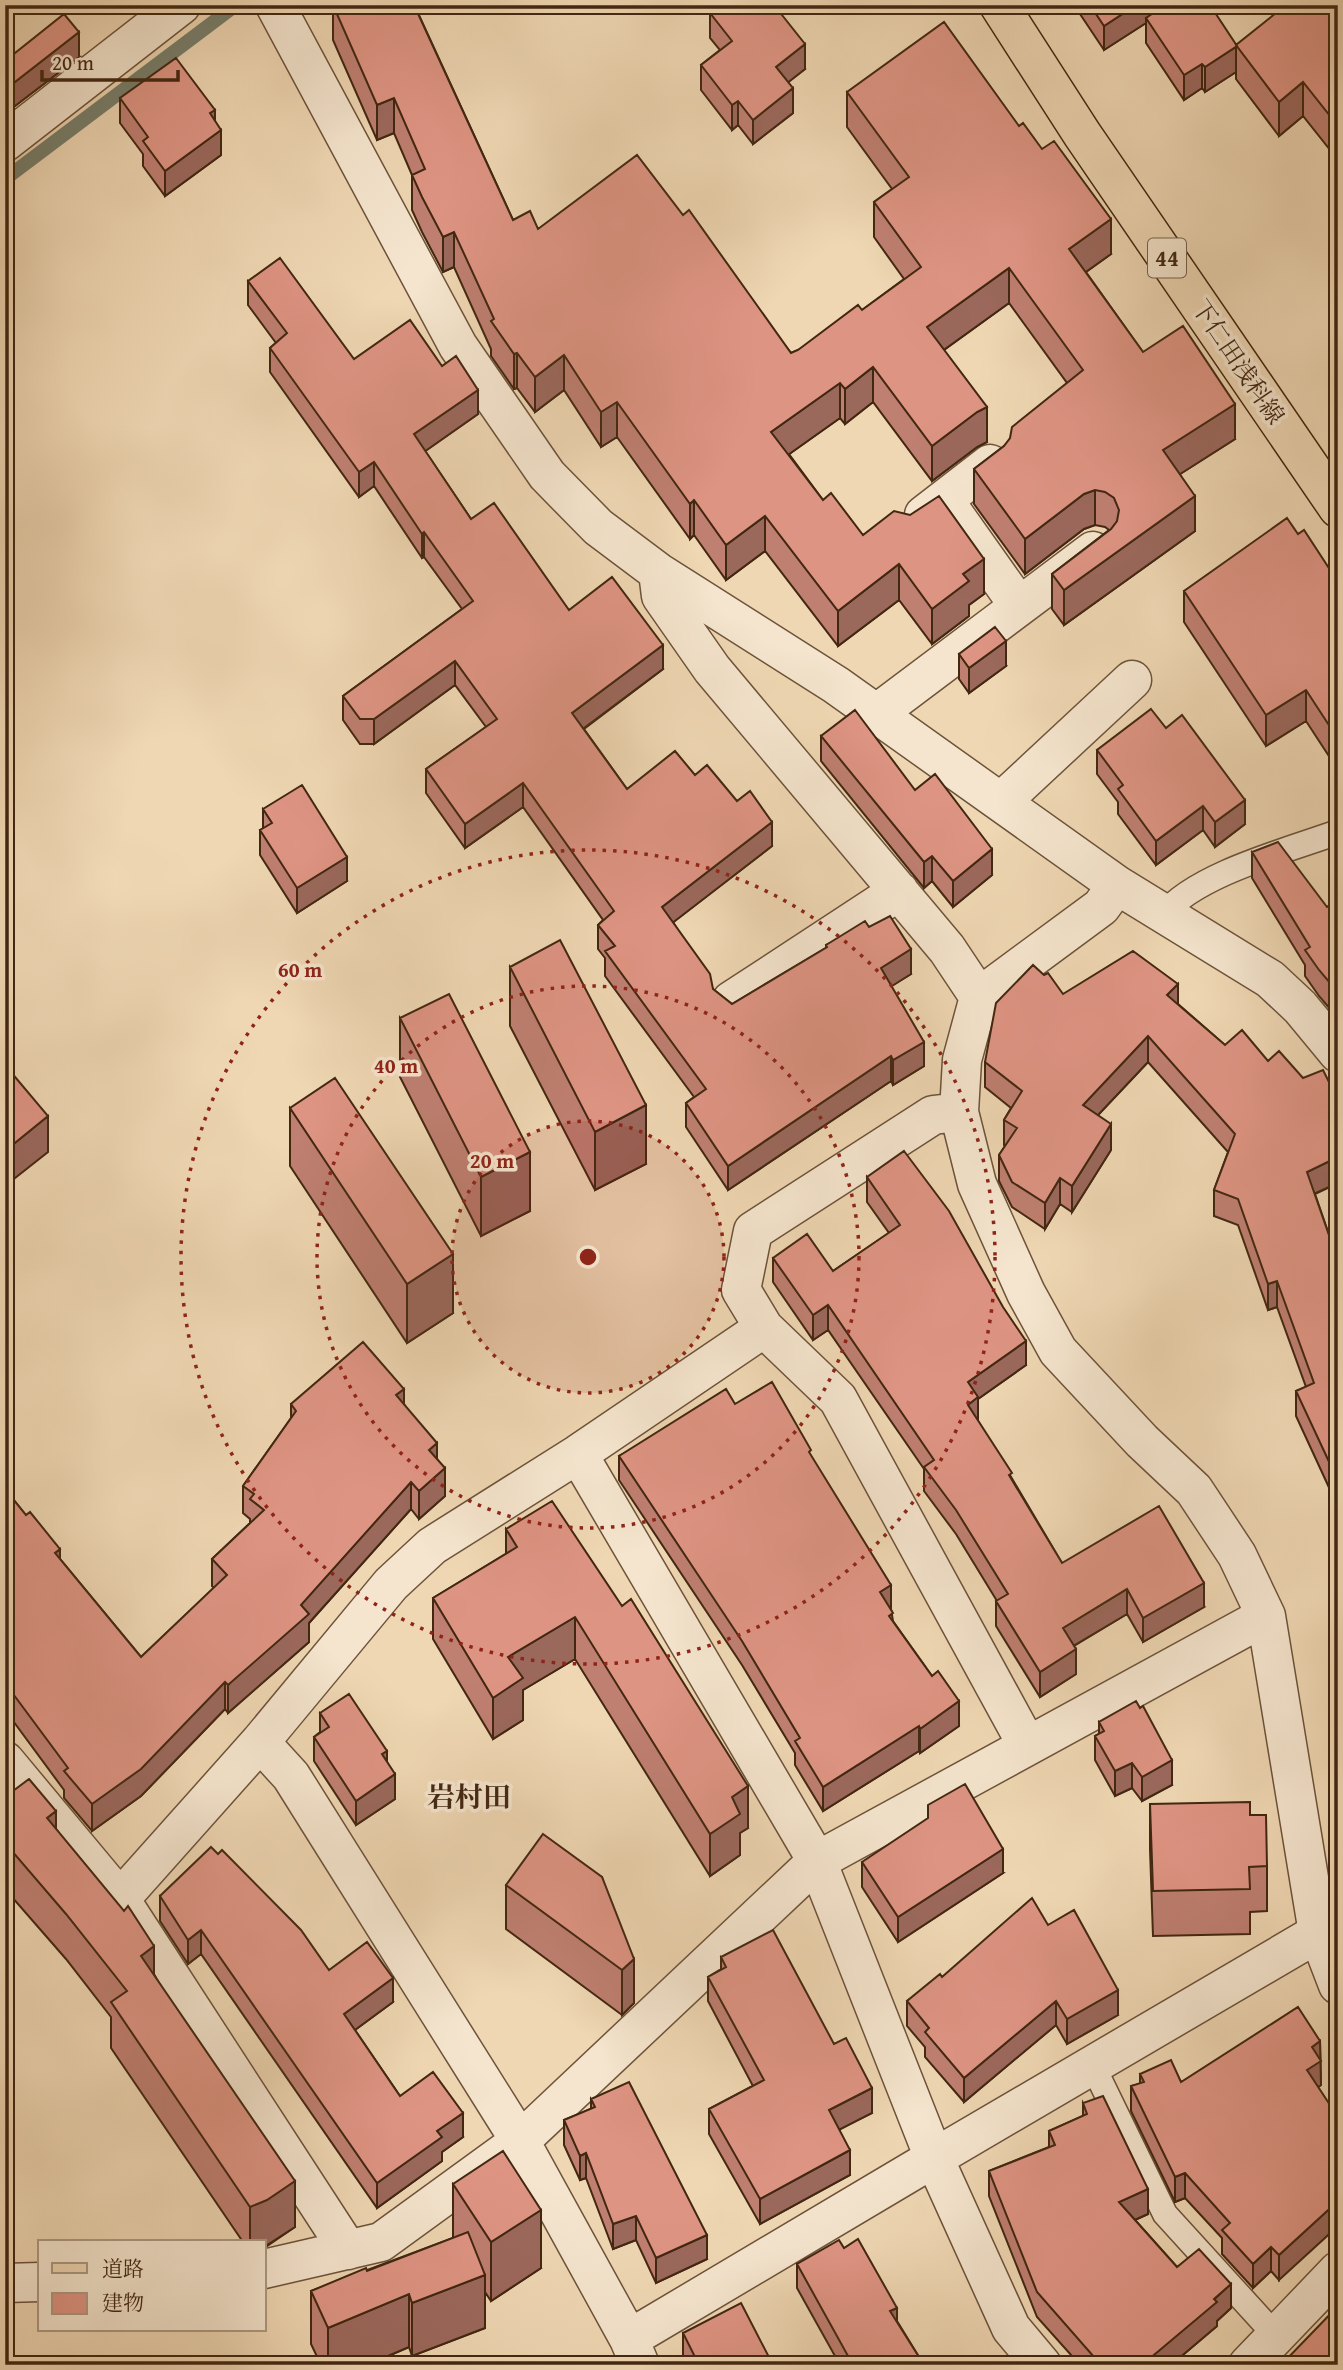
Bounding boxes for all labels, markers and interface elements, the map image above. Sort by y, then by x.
scale bar [42,38,178,82]
text: 20 m [52,47,94,78]
road number: 44 [1148,238,1186,278]
street label: 下仁田浅科線 [1184,292,1293,431]
text: 60 m [278,954,322,985]
text: 40 m [374,1050,418,1081]
text: 20 m [470,1145,514,1176]
centre of rings [576,1245,600,1269]
district label: 岩村田 [427,1776,511,1817]
legend [38,2240,266,2332]
text: 道路 [102,2253,144,2284]
text: 建物 [102,2287,144,2318]

